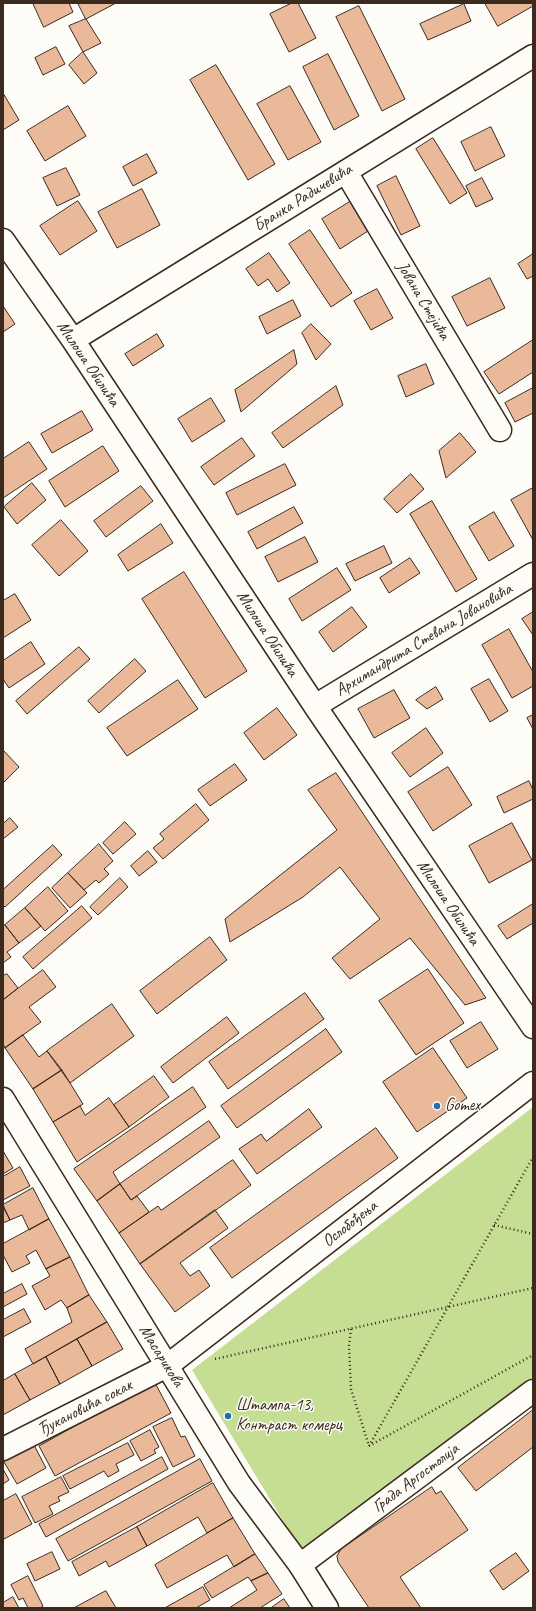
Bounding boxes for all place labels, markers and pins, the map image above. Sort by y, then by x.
place label: Gomex [445,1096,480,1116]
marker: Gomex [432,1101,442,1111]
place label: Штампа-13, Контраст комерц [236,1396,342,1436]
marker: Штампа-13, Контраст комерц [223,1411,233,1421]

